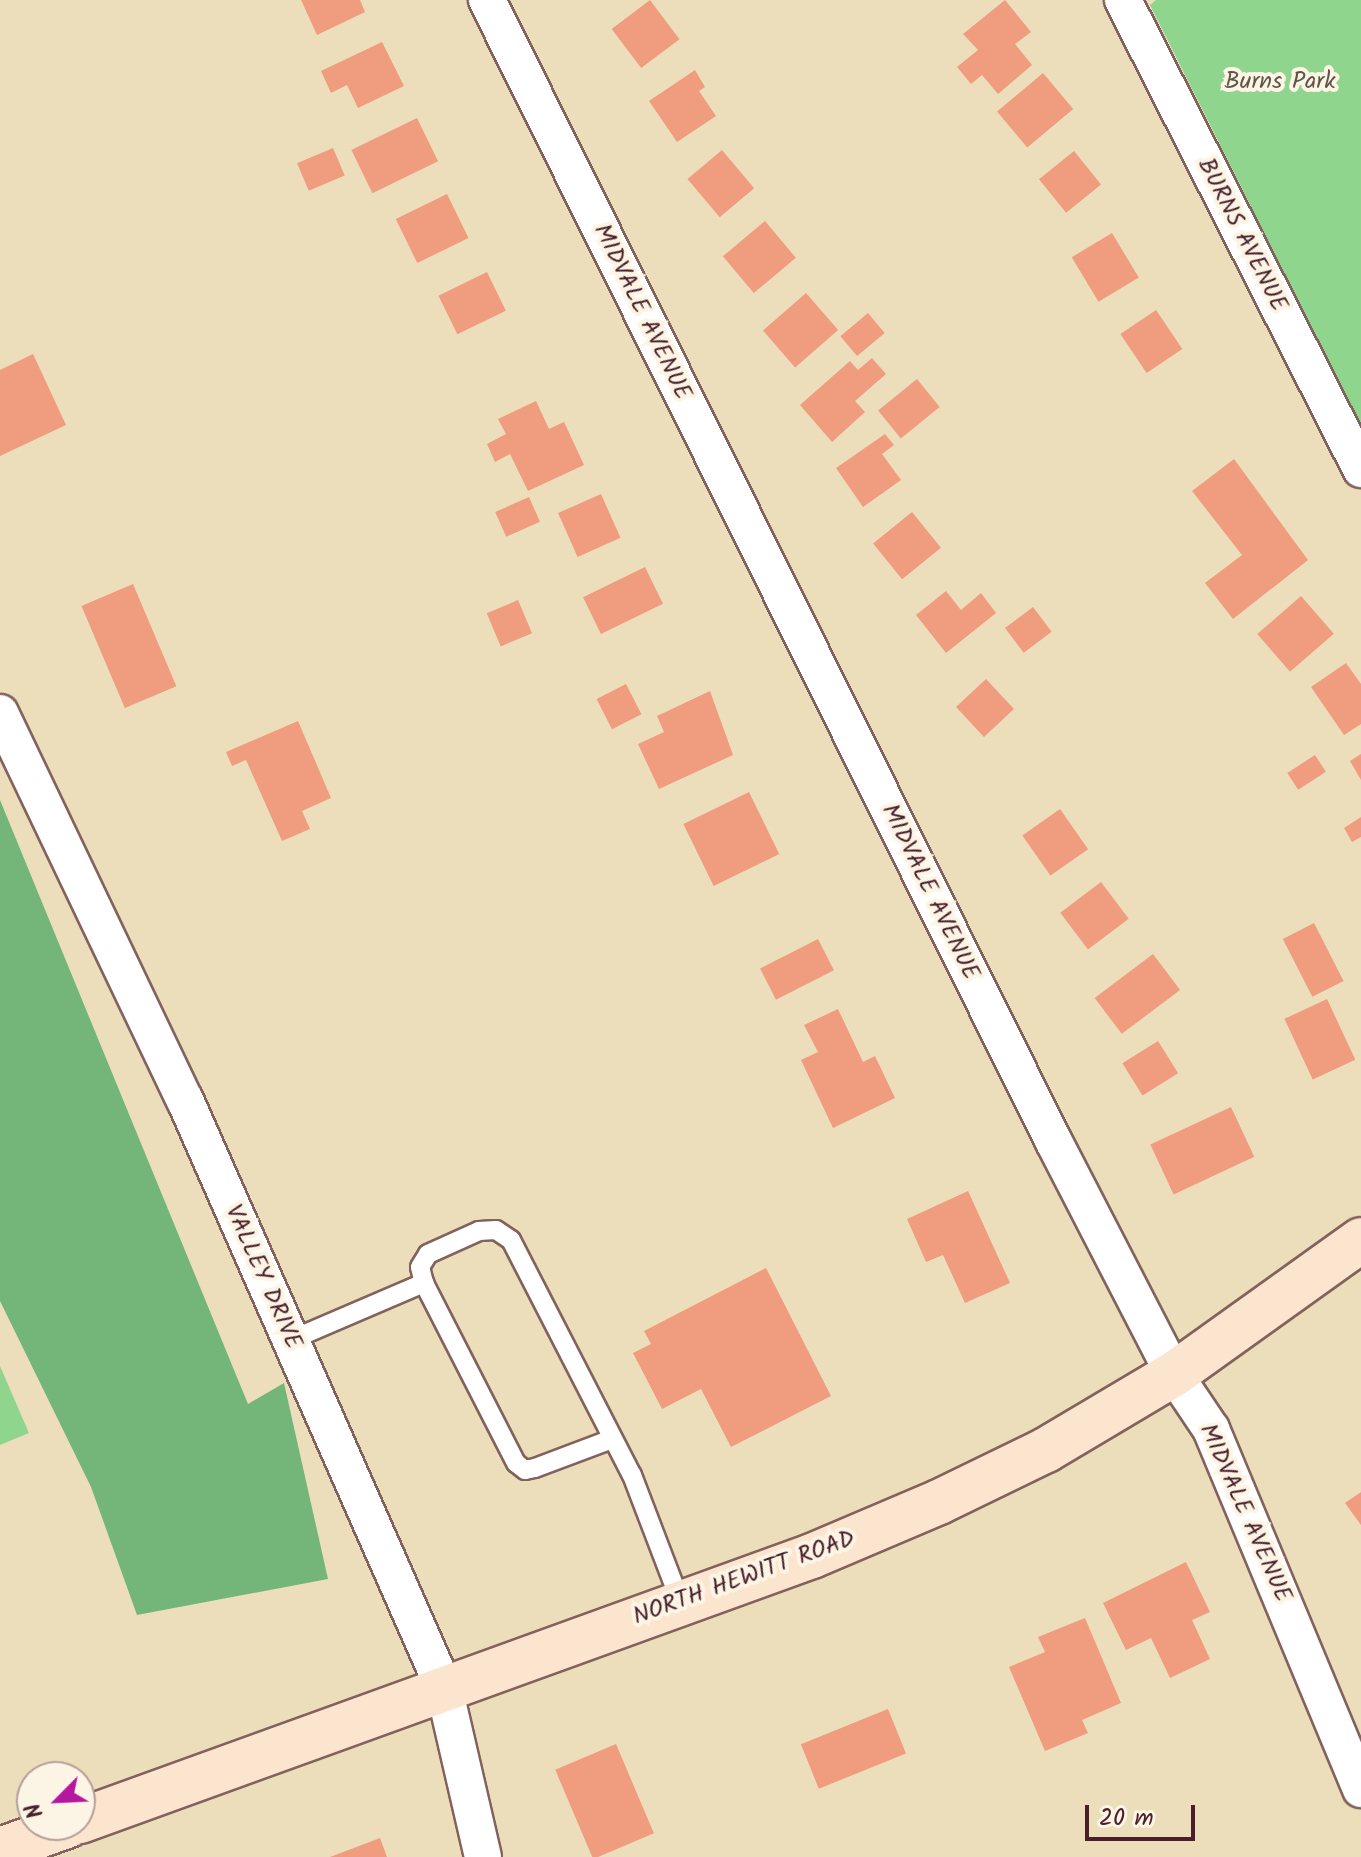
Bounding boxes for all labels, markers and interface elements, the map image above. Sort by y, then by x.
park label: Burns Park [1225,68,1335,96]
street label: BURNS AVENUE [1191,153,1293,317]
street label: MIDVALE AVENUE [587,219,697,405]
street label: MIDVALE AVENUE [875,799,985,985]
street label: VALLEY DRIVE [218,1200,308,1354]
street label: MIDVALE AVENUE [1193,1419,1297,1607]
street label: NORTH HEWITT ROAD [629,1524,859,1632]
north arrow [16,1761,96,1841]
scale bar [1089,1789,1199,1839]
text: N [17,1797,54,1824]
text: 20 m [1099,1799,1154,1838]

